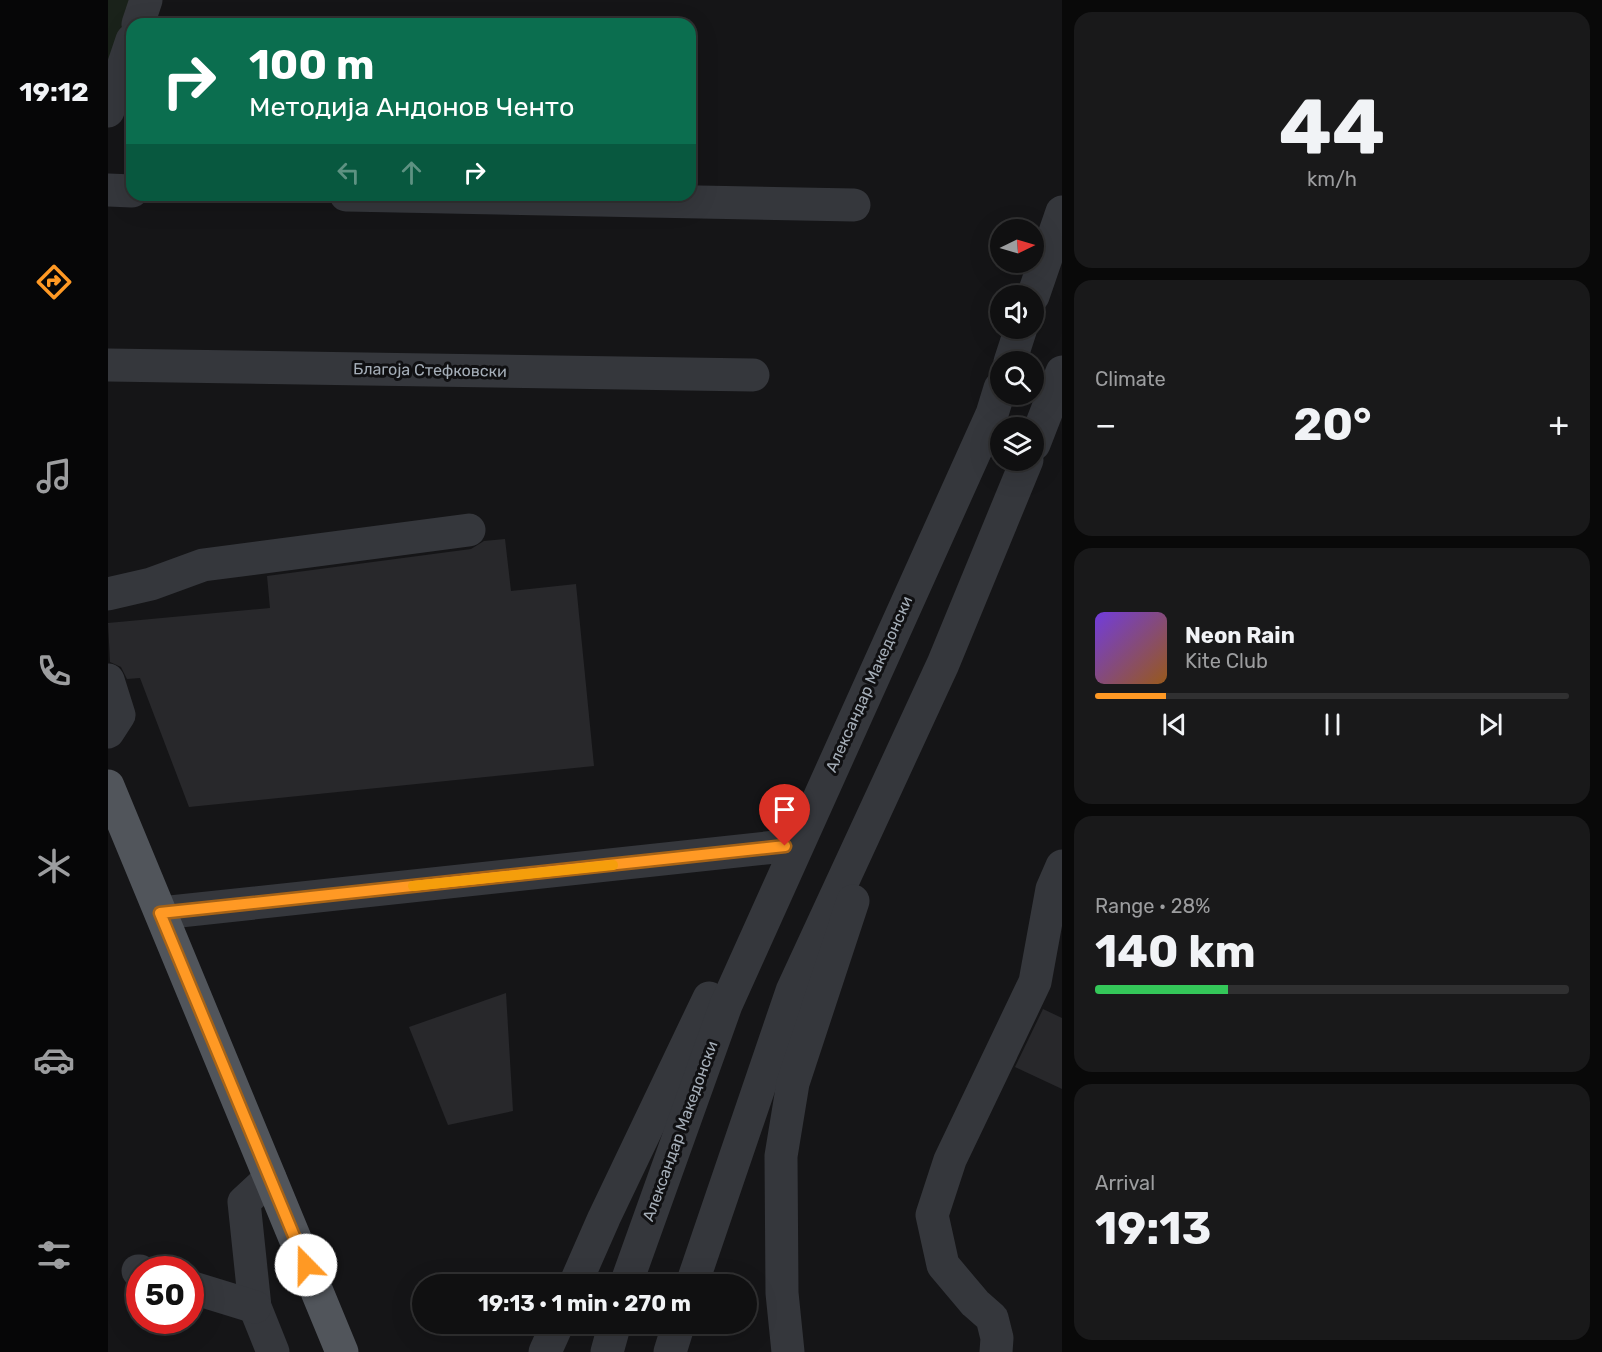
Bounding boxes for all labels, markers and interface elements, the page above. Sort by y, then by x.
text: 100 m [249,40,374,90]
icon: right [150,42,228,120]
text: 19:12 [19,76,89,108]
text: 44 [1279,81,1385,174]
text: Методија Андонов Ченто [249,91,574,123]
icon: left [332,156,365,189]
icon: ahead [395,156,428,189]
icon: right [458,156,491,189]
text: km/h [1307,167,1357,191]
north arrow [990,219,1044,273]
map controls [990,219,1044,471]
icon: directions [33,261,75,303]
button: sound [990,285,1044,339]
button: search [990,351,1044,405]
street label: Благоја Стефковски [353,359,507,381]
text: Climate [1095,367,1166,391]
text: 20° [1293,398,1372,451]
text: − [1095,405,1116,444]
text: + [1548,405,1569,444]
button: layers [990,417,1044,471]
icon: music [33,455,75,497]
street label: Александар Македонски [822,593,916,775]
text: Neon Rain [1185,622,1295,649]
text: Kite Club [1185,649,1268,673]
icon: phone [33,650,75,692]
icon: previous [1158,708,1191,741]
icon: pause [1316,708,1349,741]
icon: next [1474,708,1507,741]
pin [759,784,810,846]
icon: arrive [768,793,801,826]
icon: climate [33,845,75,887]
text: Range · 28% [1095,894,1210,918]
text: 140 km [1095,925,1256,978]
street label: Александар Македонски [638,1038,722,1224]
icon: car [33,1039,75,1081]
text: Arrival [1095,1171,1155,1195]
text: 19:13 [1095,1202,1211,1255]
position arrow [274,1233,338,1297]
icon: filters [33,1234,75,1276]
speed limit sign: 50 [126,1256,204,1334]
text: 19:13 · 1 min · 270 m [478,1290,691,1317]

